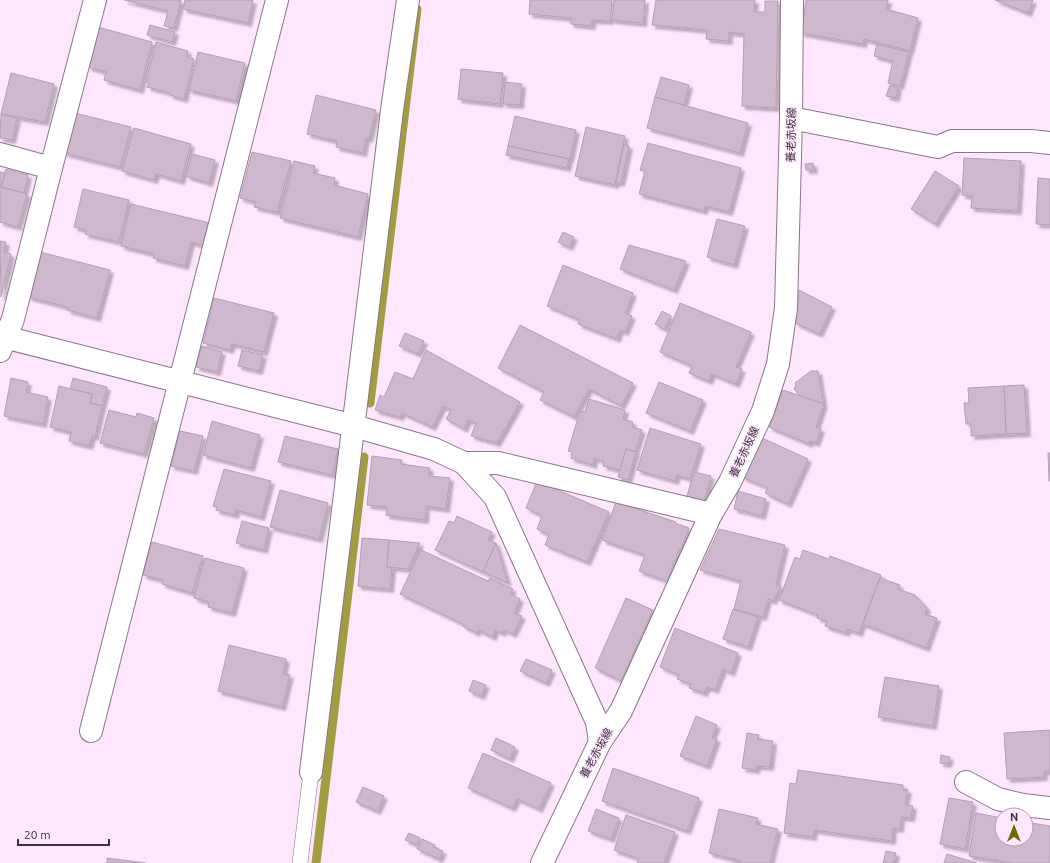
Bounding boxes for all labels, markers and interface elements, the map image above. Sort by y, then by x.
street label: 養老赤坂線 [785,107,797,163]
street label: 養老赤坂線 [727,425,761,479]
street label: 養老赤坂線 [577,726,615,780]
north arrow [994,807,1034,847]
text: N [1010,811,1018,823]
scale bar [18,821,109,847]
text: 20 m [24,828,51,841]

